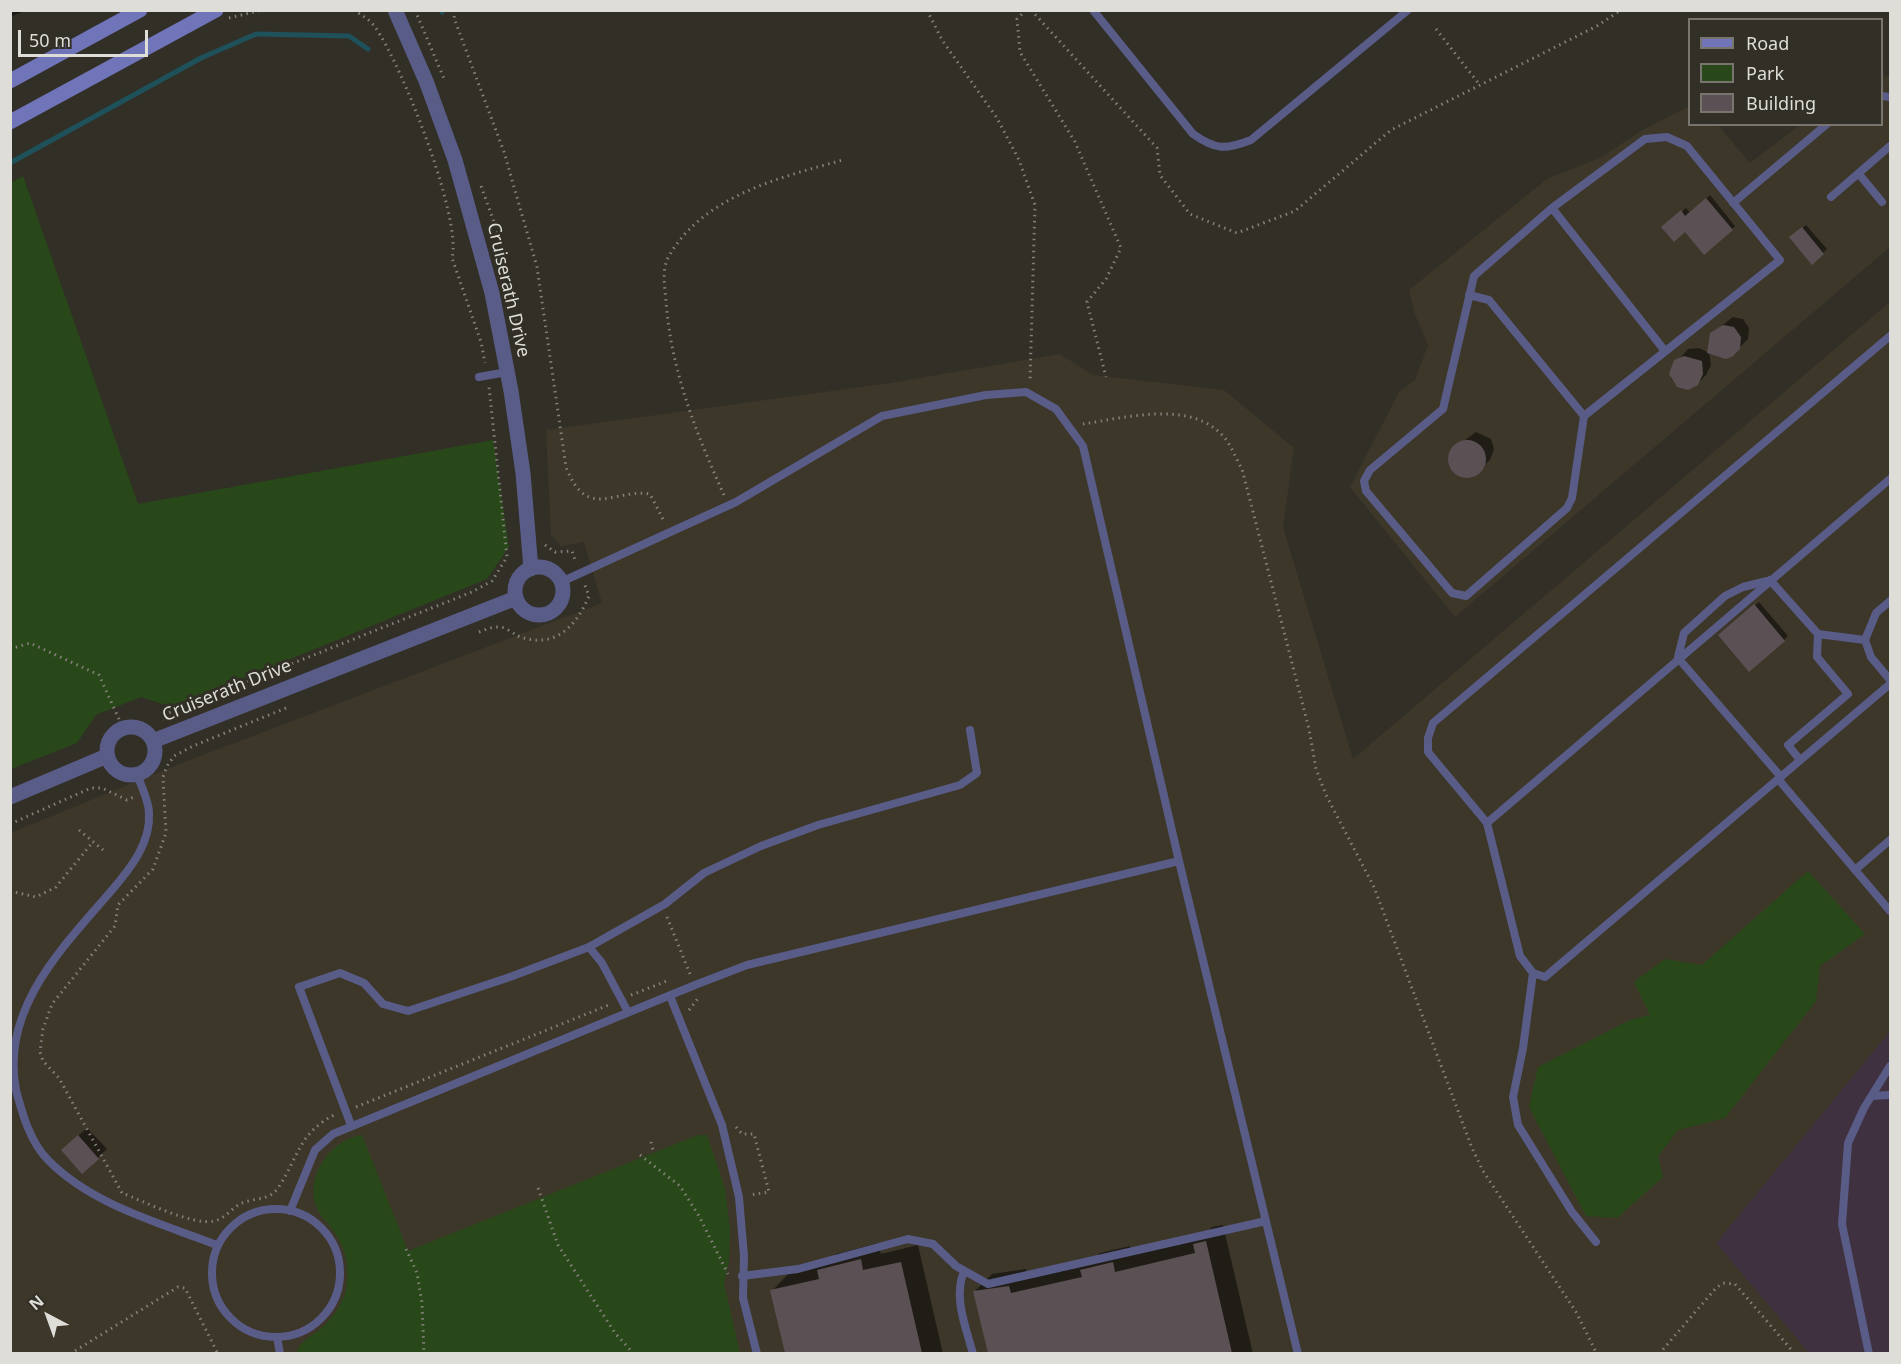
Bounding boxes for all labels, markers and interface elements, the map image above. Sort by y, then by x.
scale bar [21,18,152,56]
legend [1688,18,1883,126]
text: 50 m [29,28,71,52]
text: Road [1746,31,1789,55]
text: Park [1746,61,1784,85]
text: Building [1746,91,1816,115]
street label: Cruiserath Drive [482,221,534,359]
street label: Cruiserath Drive [159,655,295,727]
north arrow [18,1286,78,1346]
text: N [24,1290,48,1315]

